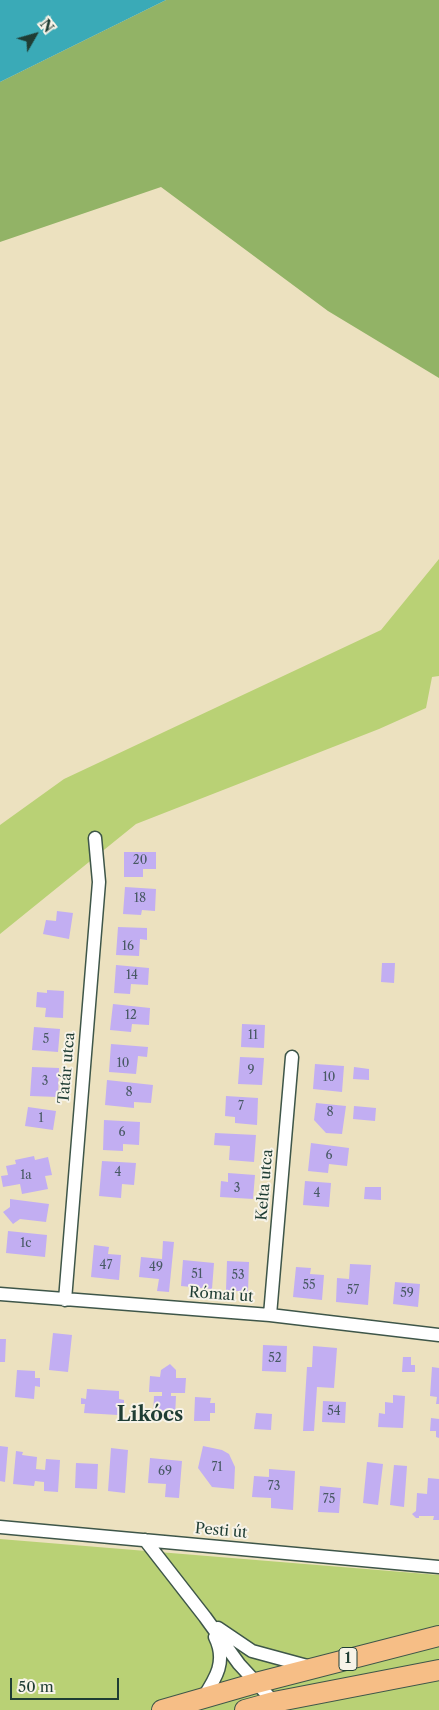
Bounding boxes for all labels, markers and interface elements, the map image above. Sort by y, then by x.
north arrow [10,10,60,60]
text: N [36,15,58,36]
house number: 20 [133,854,147,868]
house number: 18 [134,892,146,906]
house number: 16 [122,940,134,954]
house number: 14 [126,969,138,983]
house number: 12 [125,1009,137,1023]
house number: 11 [248,1029,258,1043]
street label: Tatár utca [55,1032,79,1104]
house number: 5 [43,1033,49,1047]
house number: 10 [117,1057,129,1071]
house number: 9 [247,1064,255,1078]
house number: 10 [323,1071,335,1085]
house number: 3 [42,1075,48,1089]
house number: 8 [125,1086,133,1100]
house number: 7 [238,1100,244,1114]
house number: 8 [326,1106,334,1120]
house number: 1 [38,1112,44,1126]
house number: 6 [118,1126,126,1140]
street label: Kelta utca [253,1149,277,1221]
house number: 6 [325,1149,333,1163]
house number: 4 [115,1166,121,1180]
house number: 1a [20,1169,32,1183]
house number: 3 [234,1182,240,1196]
house number: 4 [314,1187,320,1201]
house number: 1c [20,1237,32,1251]
house number: 47 [100,1259,112,1273]
house number: 49 [149,1261,163,1275]
house number: 51 [191,1268,203,1282]
house number: 53 [231,1269,245,1283]
house number: 55 [302,1279,316,1293]
street label: Római út [188,1284,254,1306]
house number: 57 [347,1284,359,1298]
house number: 59 [400,1287,414,1301]
house number: 52 [268,1352,282,1366]
district label: Likócs [117,1403,183,1427]
house number: 54 [327,1405,341,1419]
house number: 71 [212,1461,222,1475]
house number: 69 [158,1465,172,1479]
house number: 73 [268,1480,280,1494]
house number: 75 [323,1493,335,1507]
street label: Pesti út [194,1520,248,1542]
road number: 1 [339,1648,357,1670]
scale bar [12,1668,121,1700]
text: 50 m [18,1677,54,1696]

